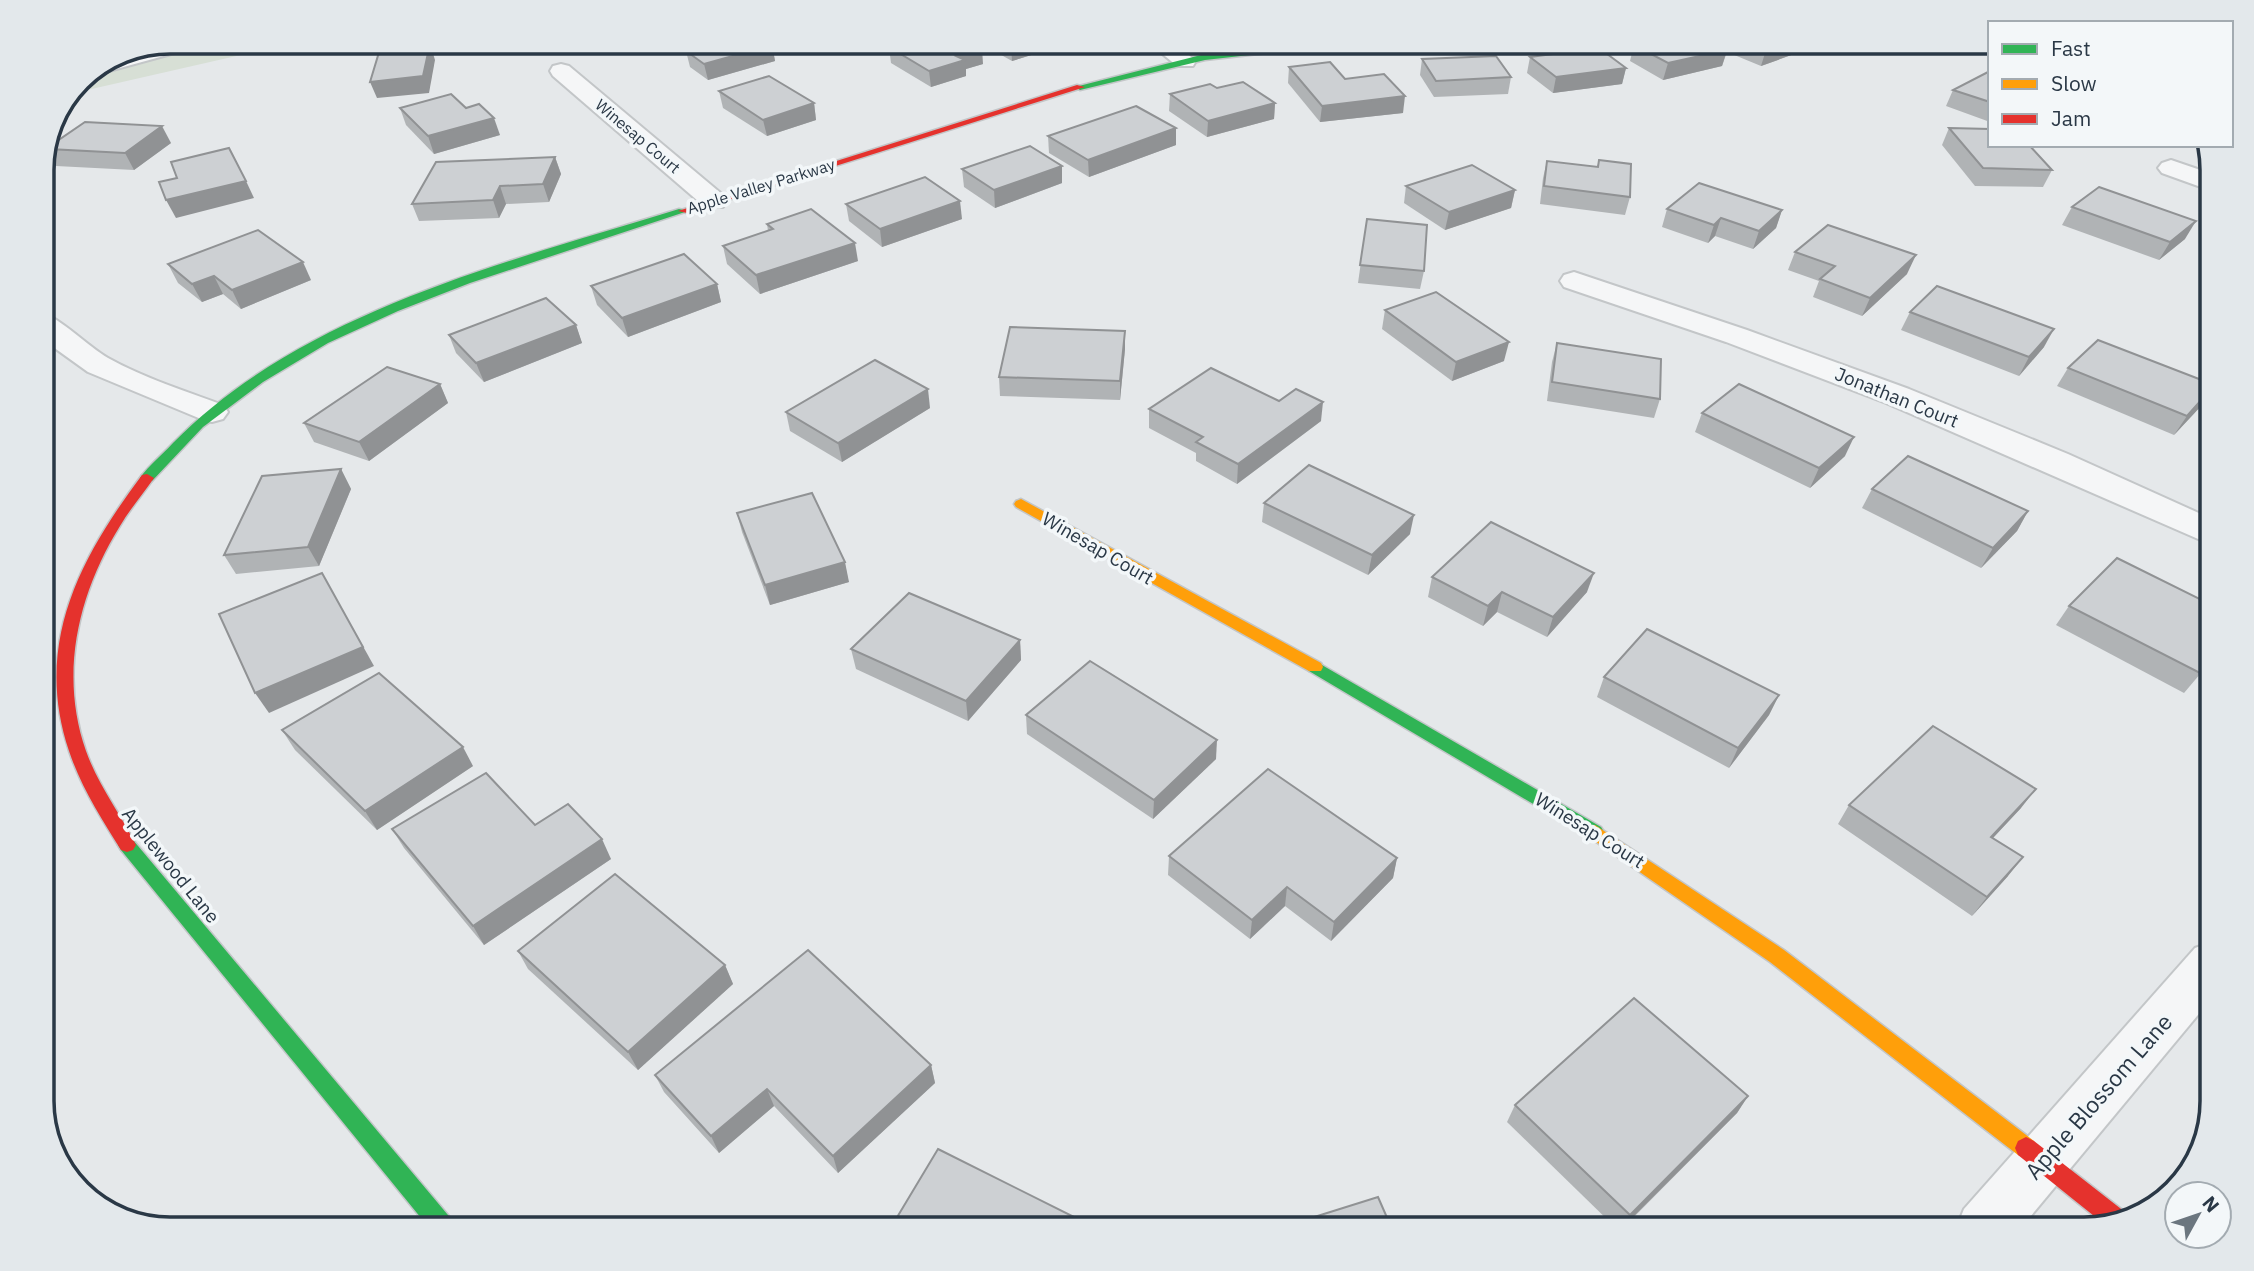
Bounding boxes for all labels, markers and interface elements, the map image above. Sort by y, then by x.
legend [1988,21,2233,147]
text: Fast [2051,34,2091,62]
text: Slow [2051,69,2097,97]
street label: Winesap Court [591,95,685,177]
text: Jam [2051,104,2091,132]
street label: Apple Valley Parkway [685,154,837,218]
street label: Jonathan Court [1832,361,1962,433]
street label: Winesap Court [1038,506,1158,590]
street label: Winesap Court [1531,787,1649,873]
street label: Applewood Lane [117,802,225,928]
street label: Apple Blossom Lane [2018,1007,2178,1185]
north arrow [2163,1180,2233,1250]
text: N [2197,1191,2225,1217]

